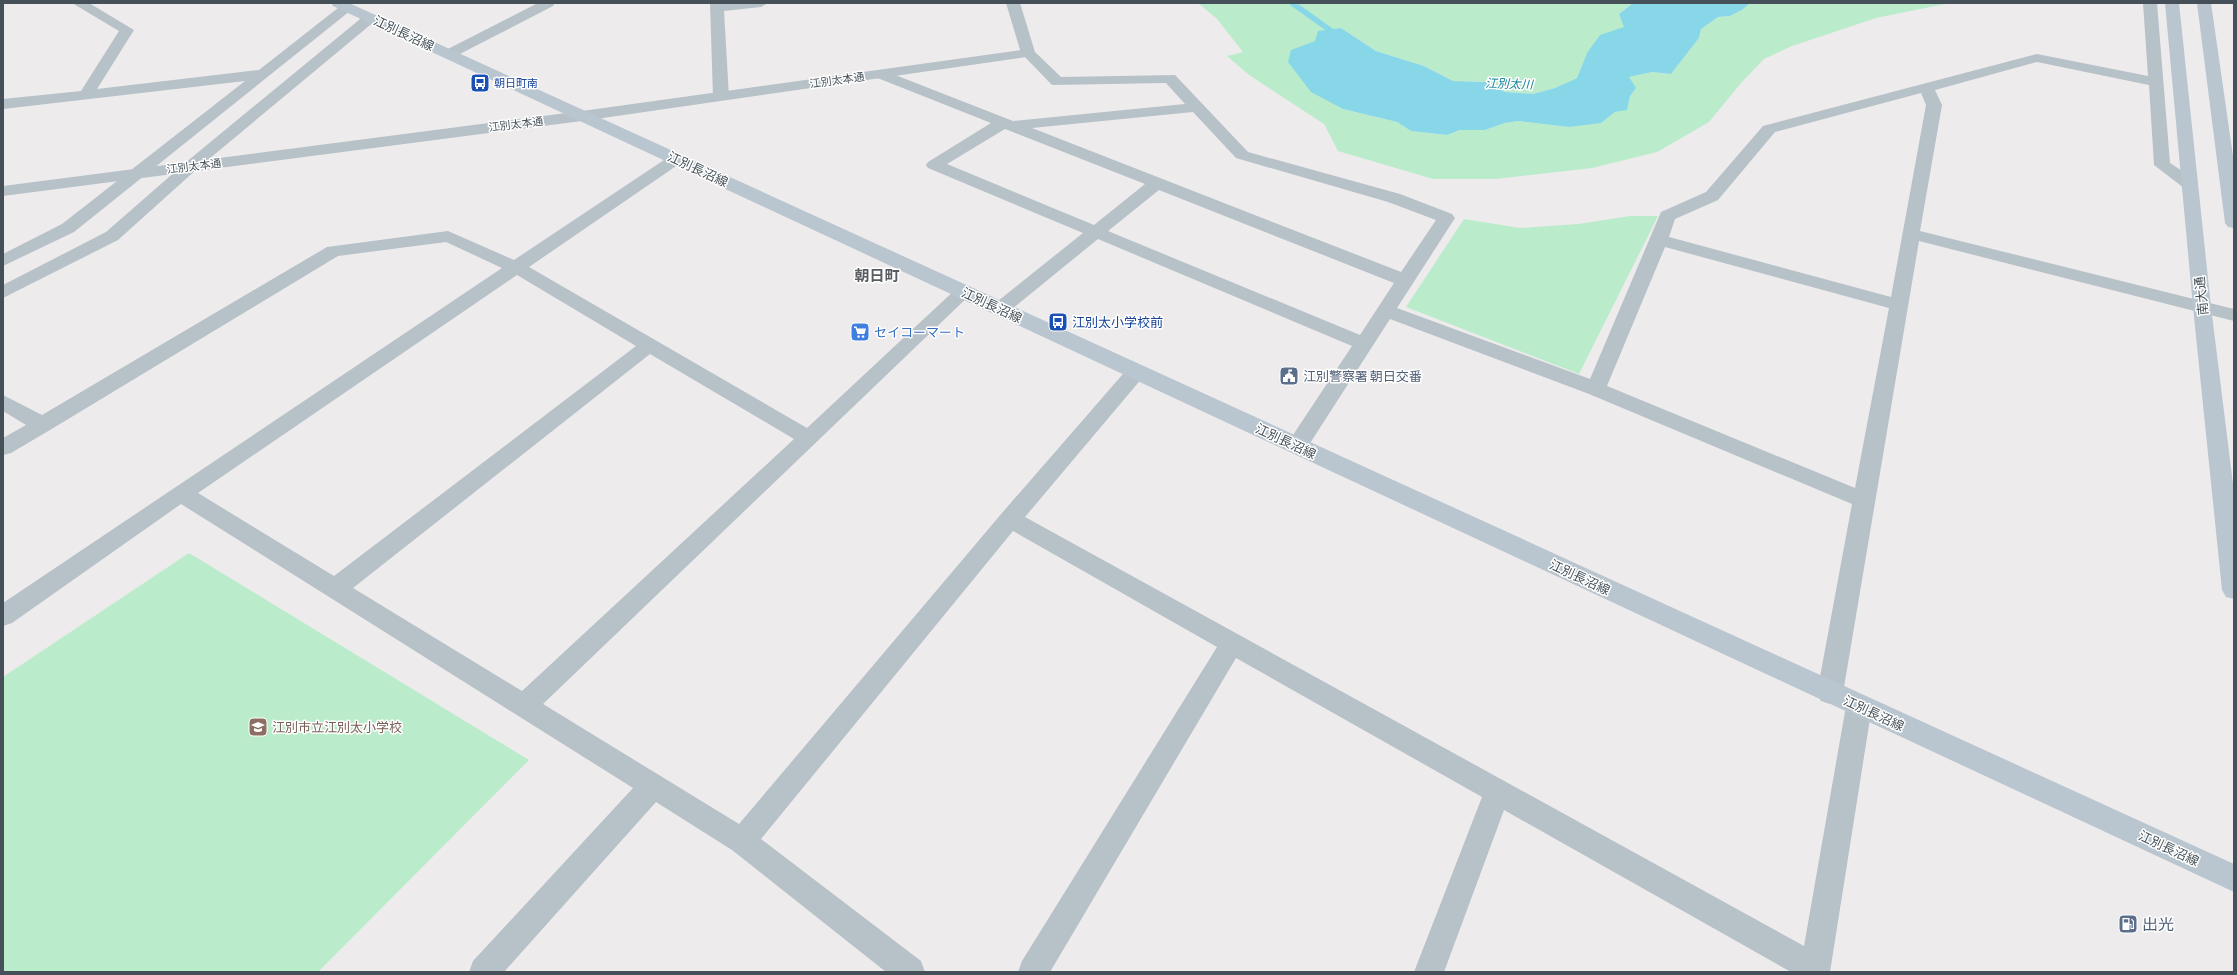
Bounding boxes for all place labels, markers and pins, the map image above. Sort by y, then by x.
bus stop icon: 朝日町南 [469,72,491,94]
place label: 朝日町南 [494,77,538,89]
bus stop icon: 江別太小学校前 [1047,311,1069,333]
place label: 江別太小学校前 [1072,315,1163,330]
supermarket icon: セイコーマート [849,321,871,343]
place label: セイコーマート [874,325,965,340]
public building icon: 江別警察署 朝日交番 [1278,365,1300,387]
place label: 江別警察署 朝日交番 [1303,369,1422,384]
school or university icon: 江別市立江別太小学校 [247,716,269,738]
place label: 江別市立江別太小学校 [272,720,402,735]
fuel station icon: 出光 [2117,913,2139,935]
place label: 出光 [2142,915,2174,933]

